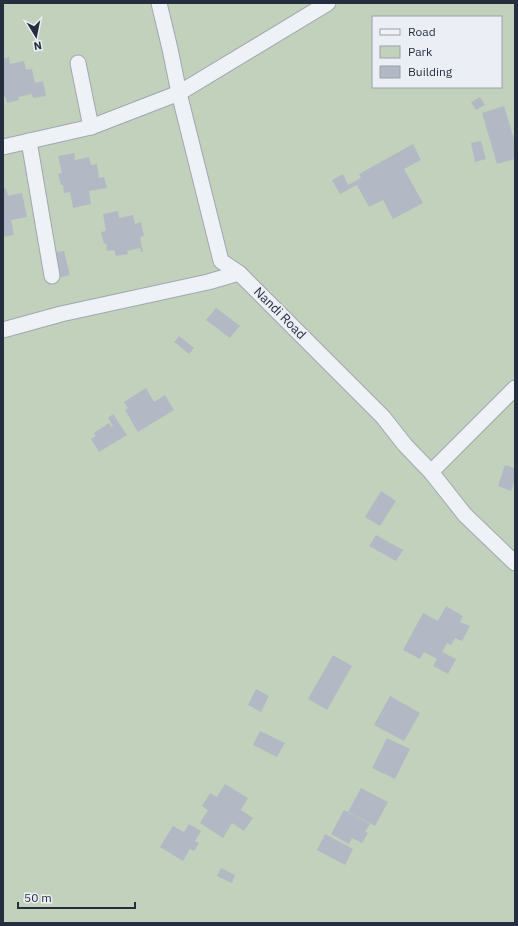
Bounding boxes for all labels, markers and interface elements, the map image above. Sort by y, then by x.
north arrow [16,16,56,56]
legend [372,16,502,88]
text: Road [408,24,436,39]
text: N [33,38,43,53]
text: Park [408,44,433,59]
text: Building [408,64,453,79]
street label: Nandi Road [250,283,310,343]
scale bar [18,884,135,910]
text: 50 m [24,890,52,905]

